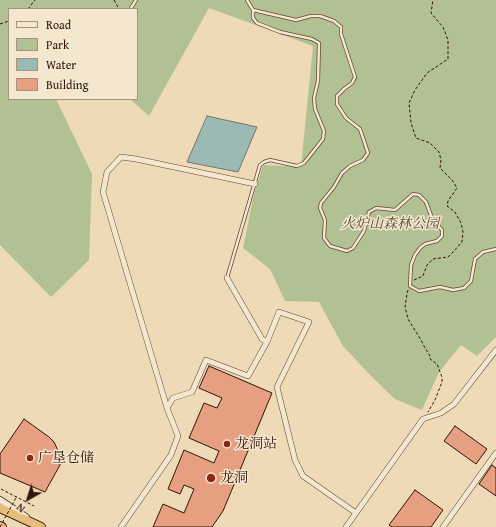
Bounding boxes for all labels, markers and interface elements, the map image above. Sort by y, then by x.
legend [8,8,138,100]
text: Road [46,16,71,33]
text: Park [46,36,69,53]
text: Water [46,56,76,73]
text: Building [46,76,89,93]
park label: 火炉山森林公园 [341,216,439,232]
place label: 龙洞站 [235,436,277,452]
marker: 龙洞站 [222,439,232,449]
place label: 广垦仓储 [38,450,94,466]
marker: 广垦仓储 [25,453,35,463]
place label: 龙洞 [220,470,248,486]
marker: 龙洞 [205,472,217,484]
north arrow [8,479,48,519]
text: N [13,500,28,517]

